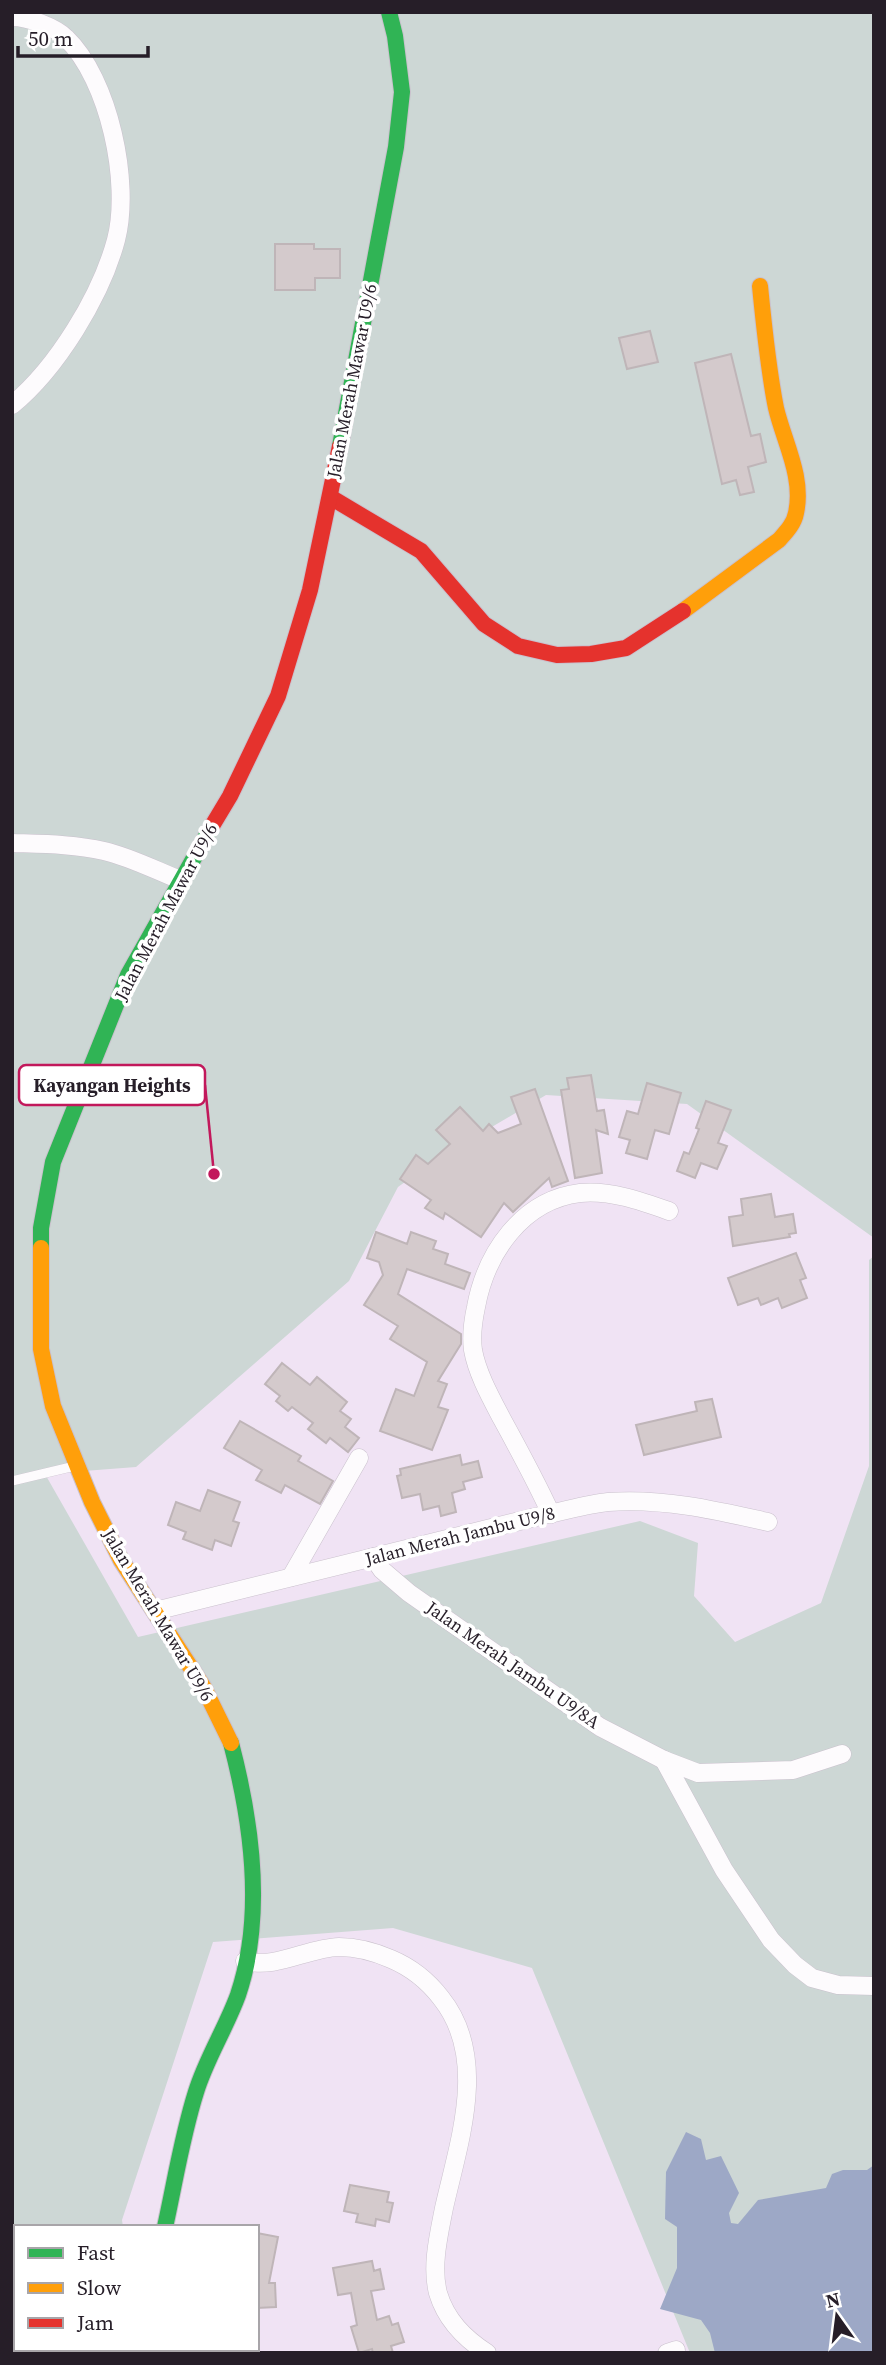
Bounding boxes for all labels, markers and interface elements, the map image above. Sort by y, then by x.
scale bar [18,14,147,58]
text: 50 m [28,24,73,53]
street label: Jalan Merah Mawar U9/6 [320,282,383,481]
street label: Jalan Merah Mawar U9/6 [108,819,223,1006]
callout: Kayangan Heights [19,1065,205,1105]
text: Kayangan Heights [33,1072,191,1098]
street label: Jalan Merah Jambu U9/8 [361,1500,557,1571]
street label: Jalan Merah Mawar U9/6 [96,1523,220,1706]
street label: Jalan Merah Jambu U9/8A [421,1594,605,1734]
legend [14,2225,259,2351]
text: Fast [77,2238,115,2267]
text: Slow [77,2273,121,2302]
north arrow [802,2281,872,2351]
text: N [823,2285,843,2314]
text: Jam [76,2308,114,2337]

